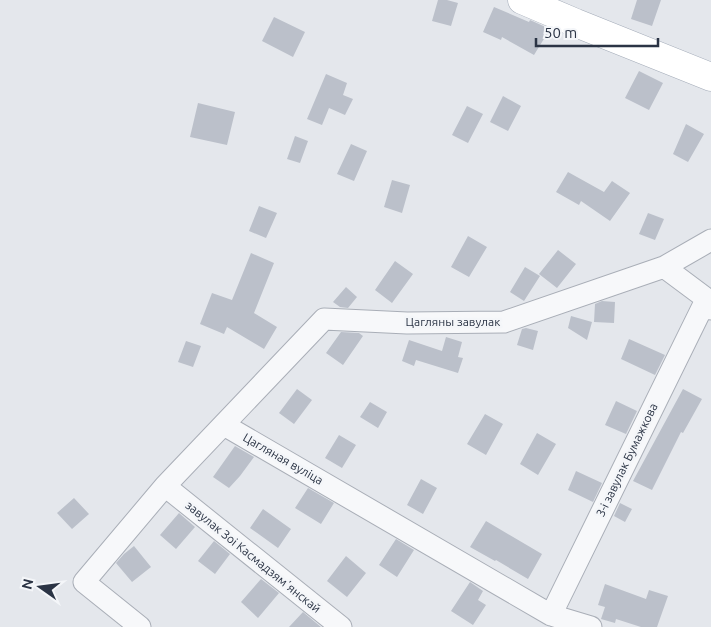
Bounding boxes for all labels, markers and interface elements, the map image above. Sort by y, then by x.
scale bar [536,15,658,47]
text: 50 m [544,24,577,41]
street label: Цагляны завулак [406,315,500,328]
street label: 3-і завулак Бумажкова [593,401,660,519]
street label: Цагляная вуліца [241,430,326,487]
street label: завулак Зоі Касмадзямʼянскай [183,498,323,615]
north arrow [15,562,65,612]
text: N [18,577,36,591]

